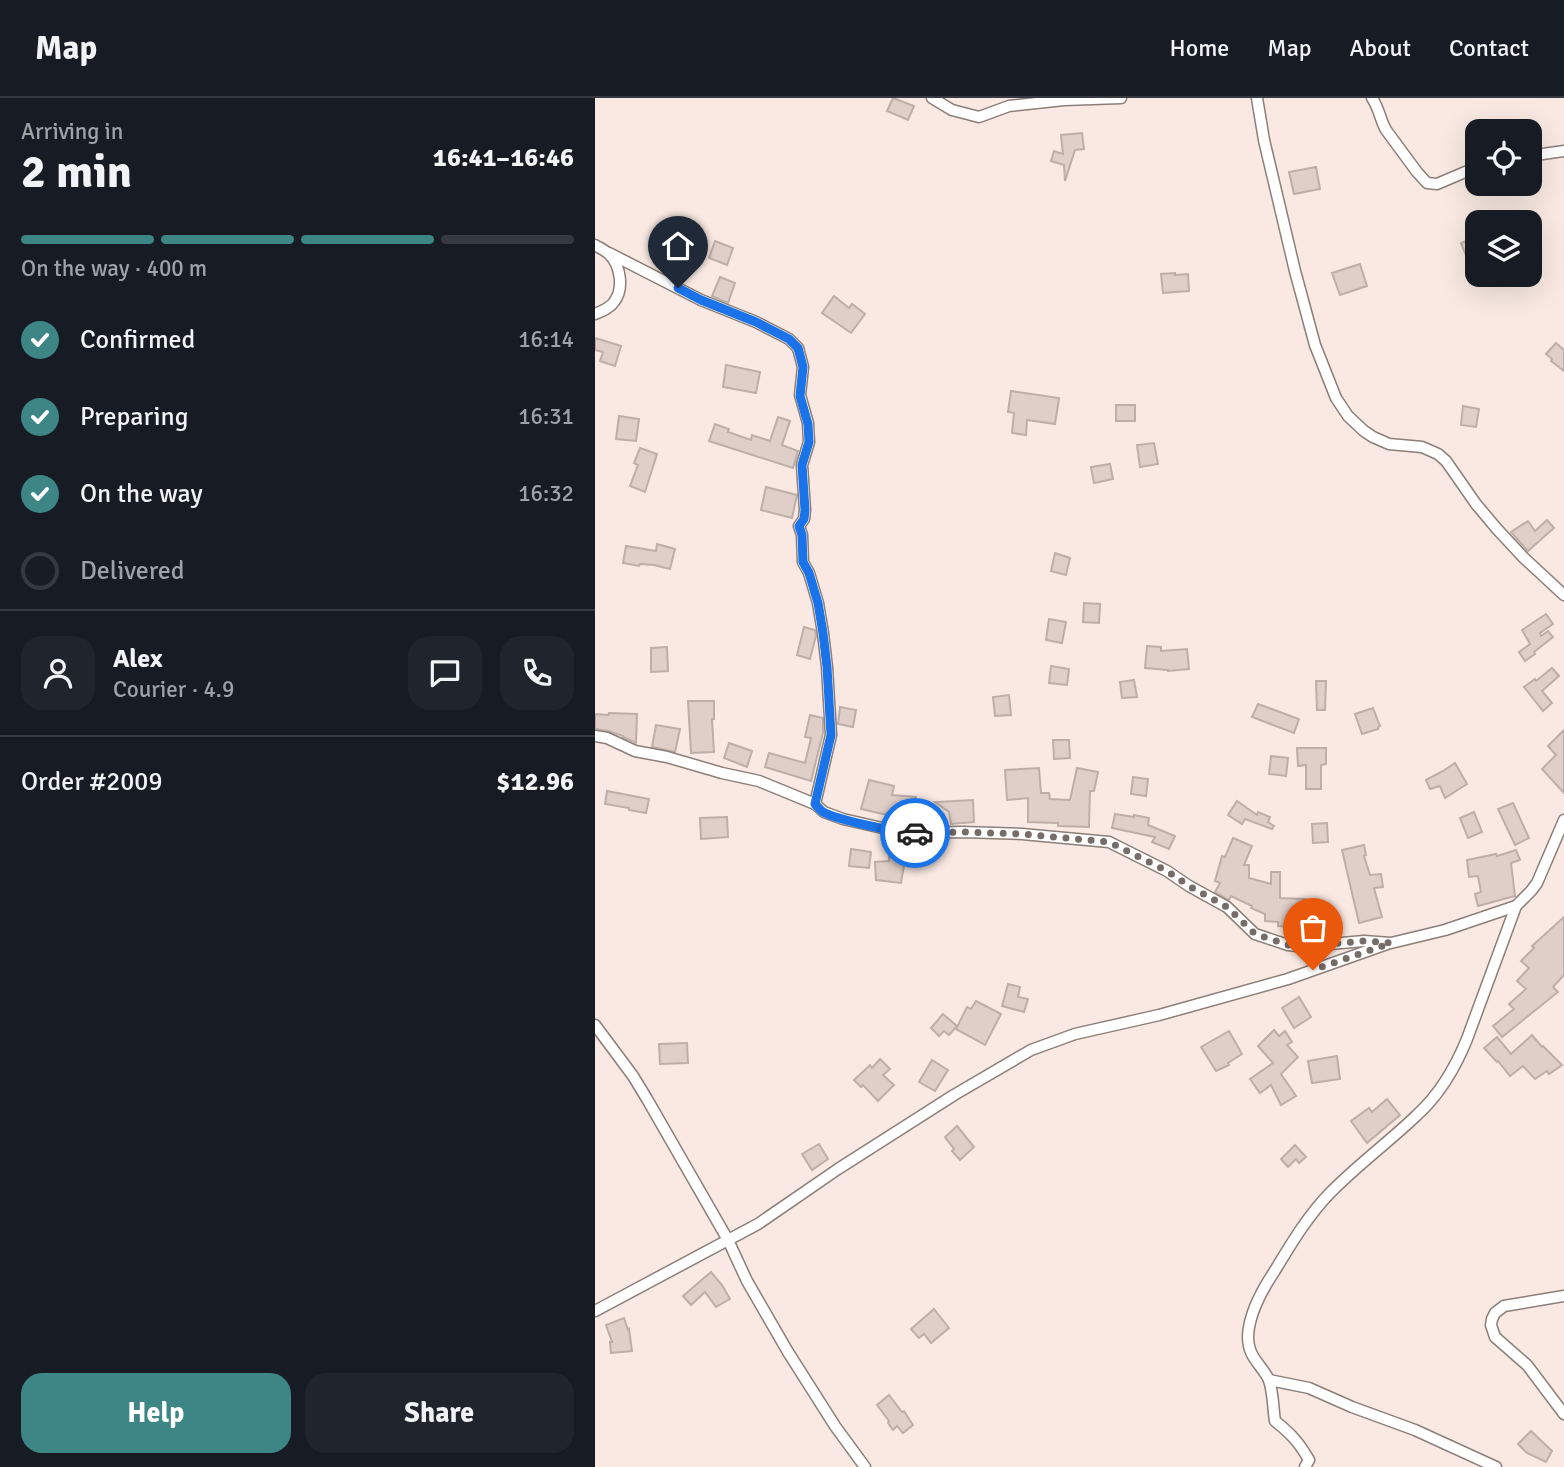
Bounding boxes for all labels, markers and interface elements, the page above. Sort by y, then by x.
text: Map [35,28,97,69]
text: Home [1169,33,1229,63]
text: Map [1267,33,1312,63]
text: About [1350,33,1411,63]
text: Contact [1449,33,1529,63]
text: Arriving in [21,117,123,146]
map controls [1465,119,1542,287]
button: locate [1465,119,1542,196]
text: 16:41–16:46 [433,142,574,174]
text: 2 min [21,144,132,200]
button: layers [1465,210,1542,287]
pin [648,216,708,288]
icon: home [659,227,697,265]
text: On the way · 400 m [21,254,207,283]
icon: check [21,321,59,359]
text: Confirmed [80,324,195,356]
text: 16:14 [518,325,574,354]
icon: check [21,398,59,436]
text: Preparing [80,401,188,433]
text: 16:31 [518,402,574,431]
icon: check [21,475,59,513]
text: On the way [80,478,203,510]
text: 16:32 [518,479,574,508]
text: Delivered [80,555,185,587]
button: person [21,636,95,710]
button: chat [408,636,482,710]
button: phone [500,636,574,710]
text: Alex [113,643,163,675]
text: Courier · 4.9 [113,675,234,704]
text: Order #2009 [21,766,162,798]
text: $12.96 [496,766,574,798]
courier [880,798,950,868]
icon: car [896,814,934,852]
pin [1283,898,1343,970]
icon: bag [1294,909,1332,947]
button: Help [21,1373,291,1453]
button: Share [305,1373,574,1453]

